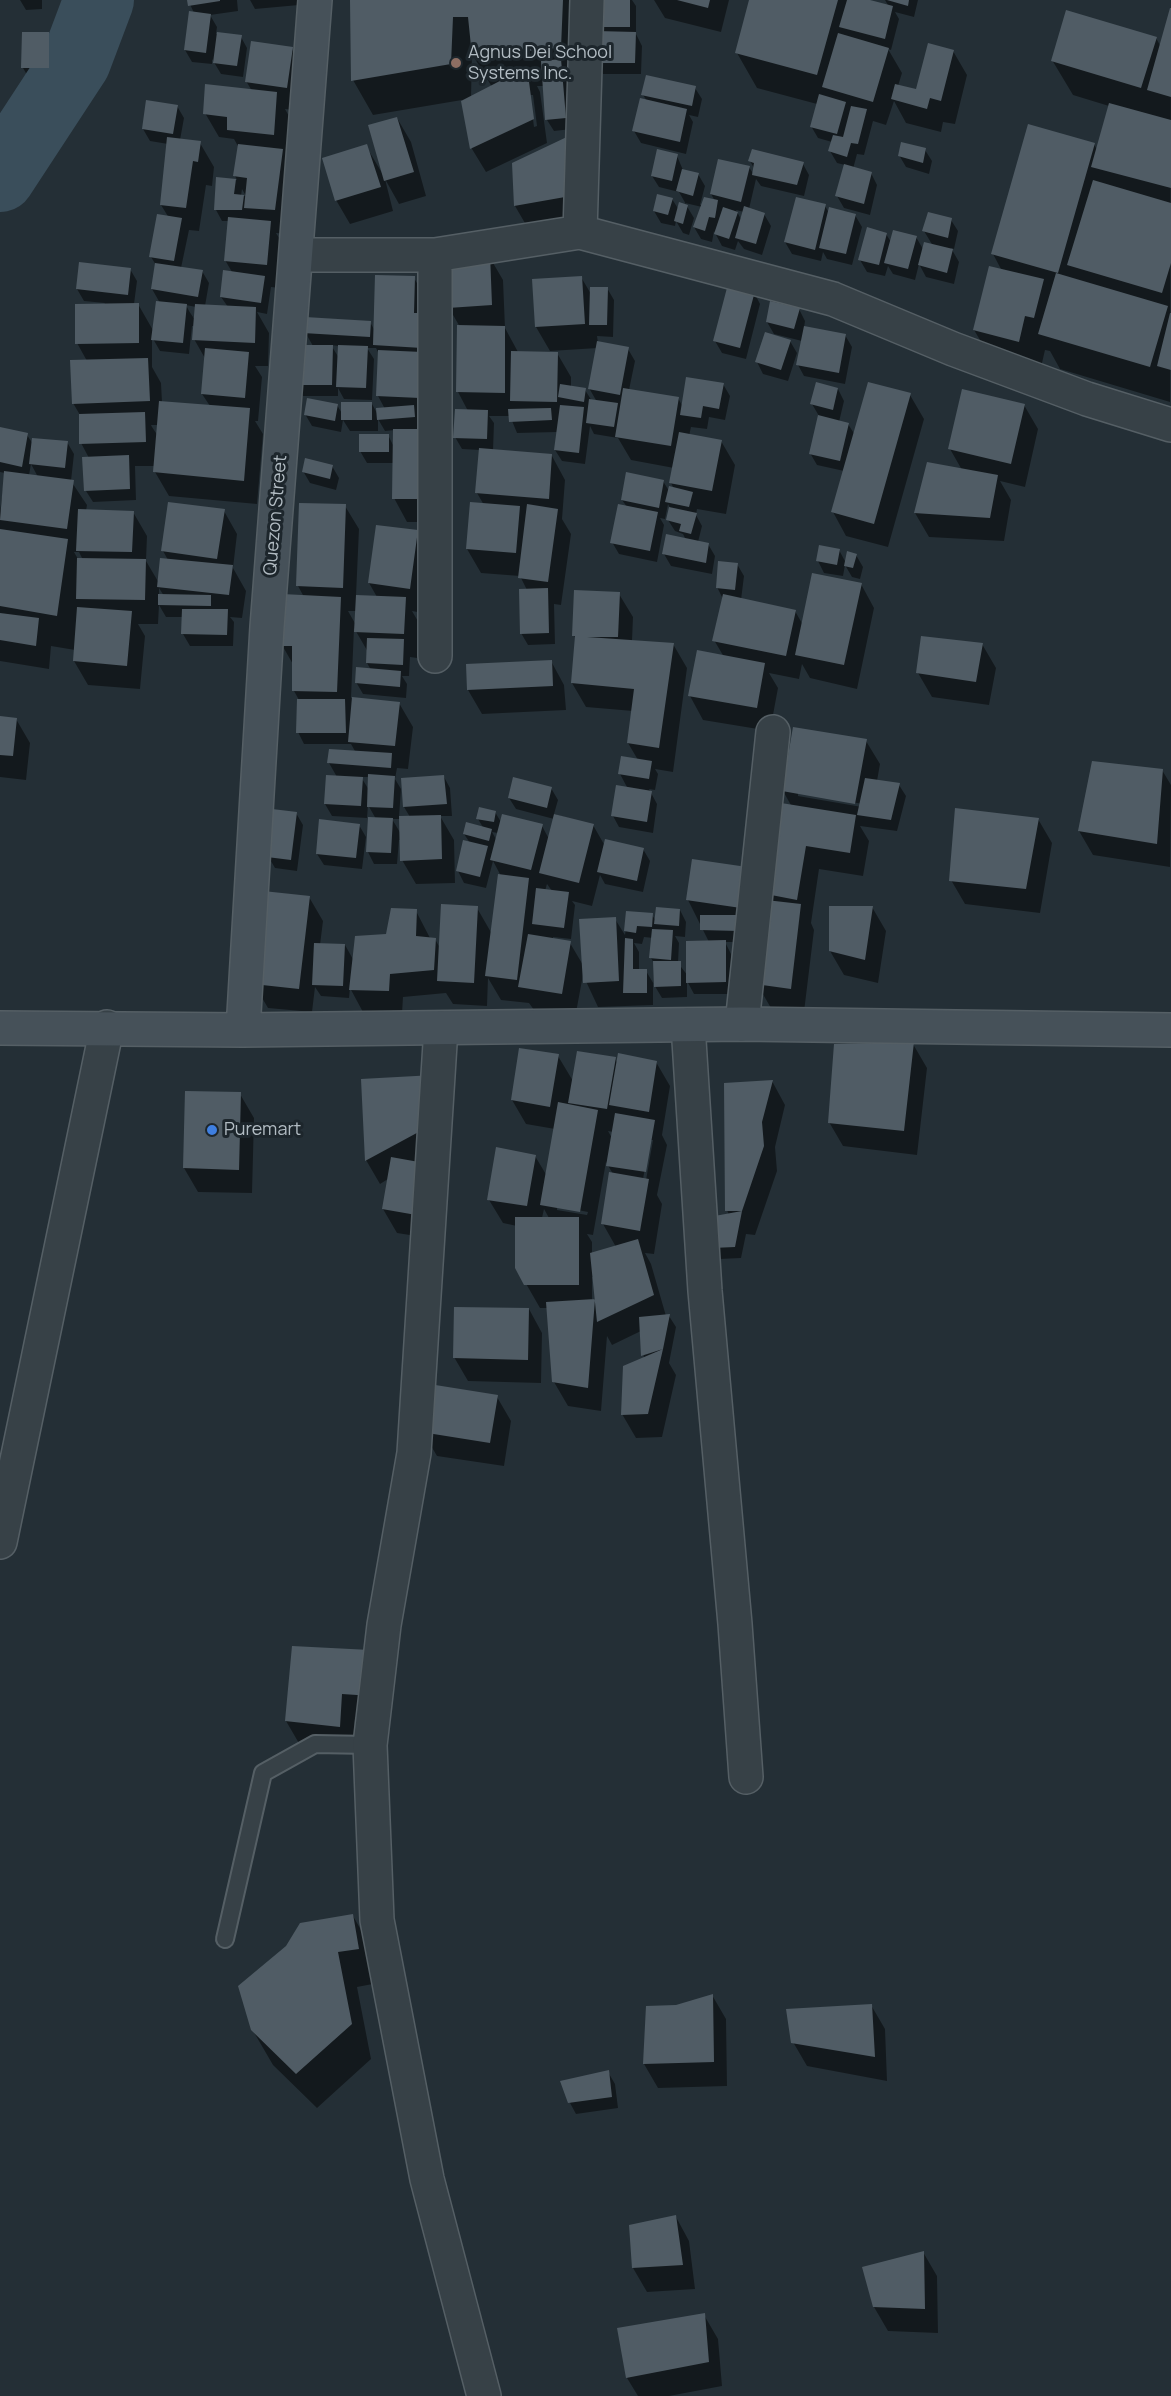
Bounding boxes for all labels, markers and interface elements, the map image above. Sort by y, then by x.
place label: Agnus Dei School Systems Inc. [468,42,612,84]
marker: Agnus Dei School Systems Inc. [449,56,463,70]
street label: Quezon Street [260,454,292,576]
place label: Puremart [224,1119,301,1141]
marker: Puremart [205,1123,219,1137]

